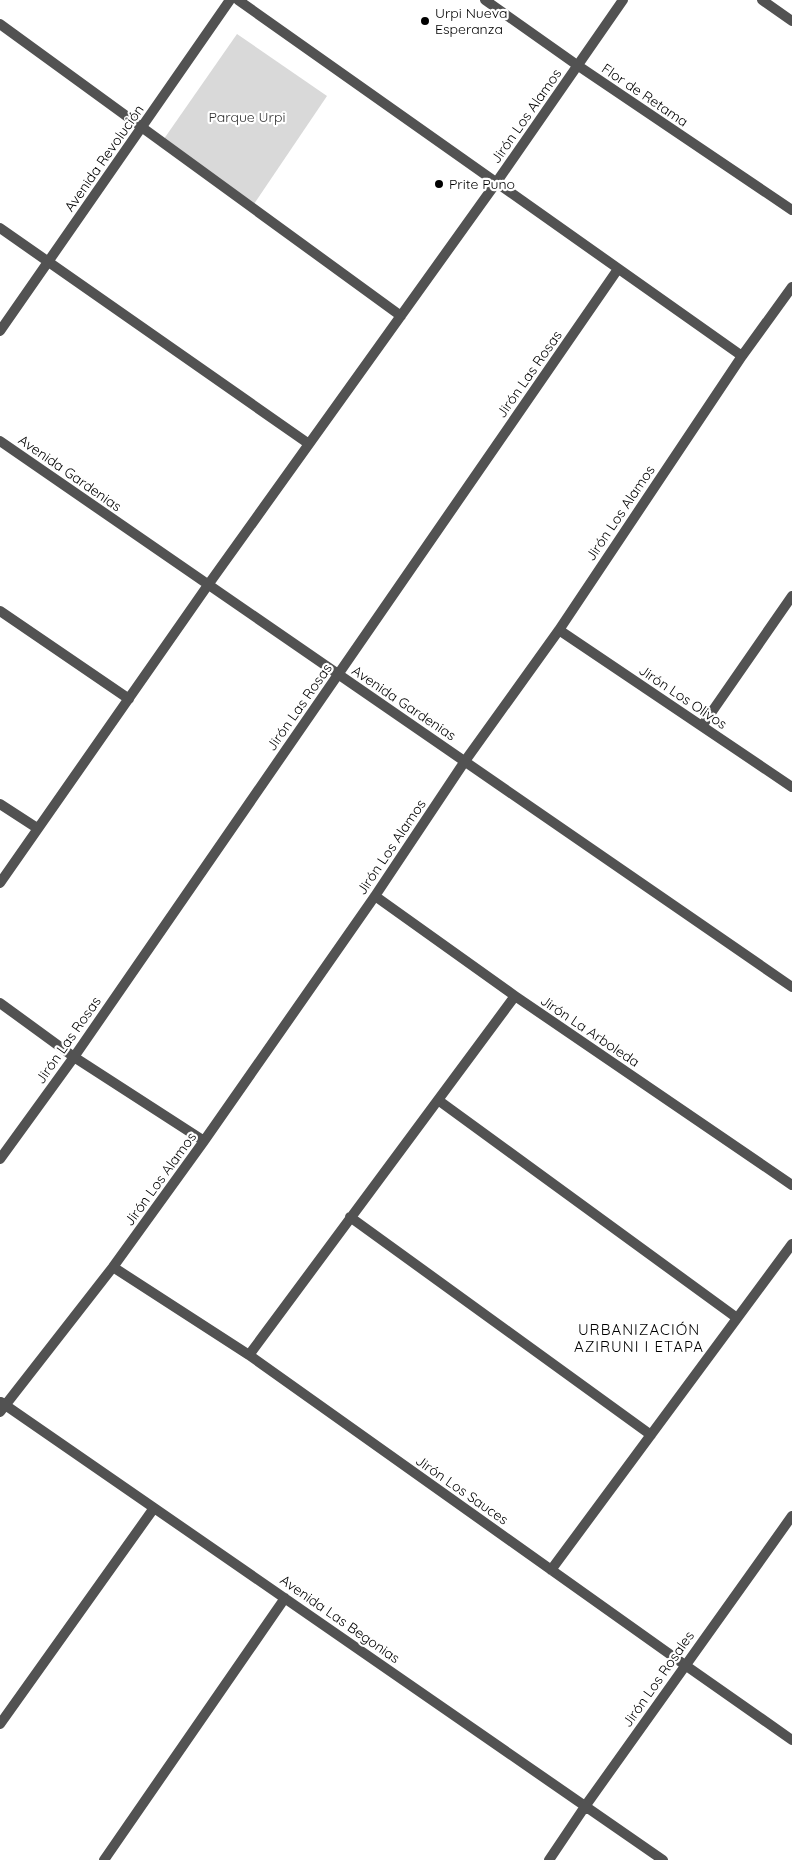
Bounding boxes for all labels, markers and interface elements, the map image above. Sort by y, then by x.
place label: Urpi Nueva Esperanza [435,4,508,38]
marker: Urpi Nueva Esperanza [419,15,431,27]
street label: Flor de Retama [598,59,692,131]
street label: Jirón Los Alamos [487,65,565,167]
street label: Avenida Revolución [60,101,148,215]
park label: Parque Urpi [209,108,285,126]
place label: Prite Puno [449,175,515,193]
marker: Prite Puno [433,178,445,190]
street label: Jirón Las Rosas [492,327,566,421]
street label: Avenida Gardenias [15,431,125,515]
street label: Jirón Los Alamos [581,462,659,564]
street label: Jirón Las Rosas [262,660,336,754]
street label: Avenida Gardenias [348,661,460,745]
street label: Jirón Los Olivos [636,661,730,733]
street label: Jirón Los Alamos [352,796,430,898]
street label: Jirón La Arboleda [537,991,643,1071]
street label: Jirón Las Rosas [31,993,105,1087]
street label: Jirón Los Alamos [120,1129,200,1229]
district label: URBANIZACIÓN AZIRUNI I ETAPA [574,1320,704,1356]
street label: Jirón Los Sauces [412,1451,512,1529]
street label: Avenida Las Begonias [277,1571,403,1667]
street label: Jirón Los Rosales [618,1627,698,1731]

